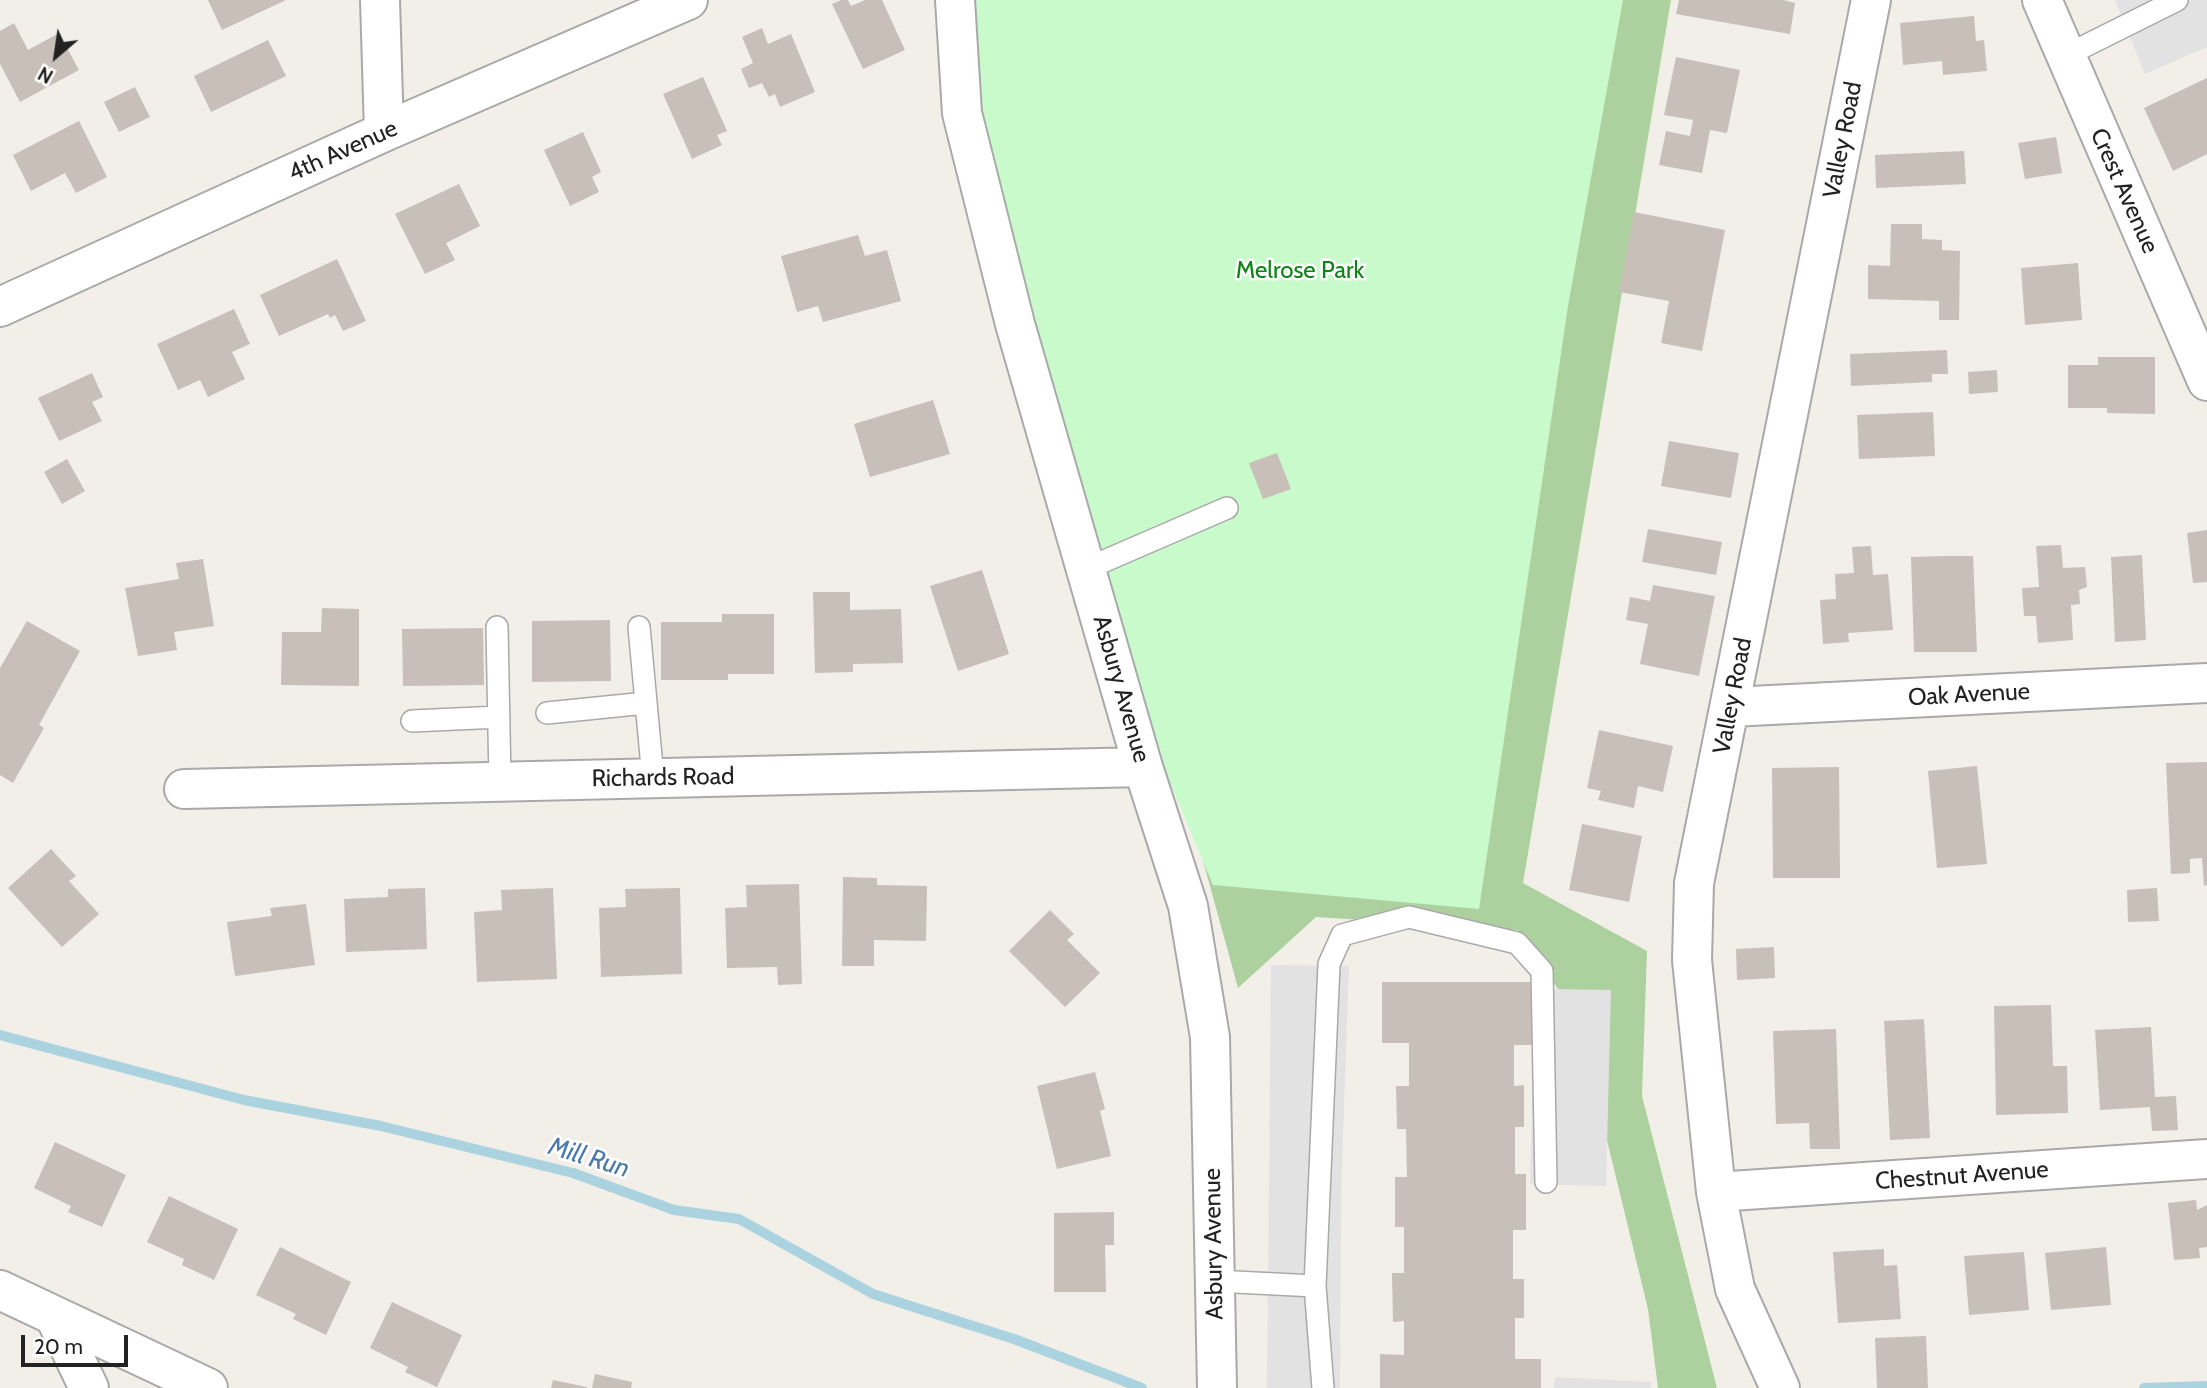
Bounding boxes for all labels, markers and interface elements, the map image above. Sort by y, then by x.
north arrow [21,21,91,91]
text: N [34,61,57,88]
street label: Valley Road [1818,79,1868,201]
street label: 4th Avenue [284,114,402,188]
street label: Crest Avenue [2084,124,2164,258]
park label: Melrose Park [1236,257,1364,285]
street label: Asbury Avenue [1086,612,1156,766]
street label: Valley Road [1708,635,1758,757]
street label: Oak Avenue [1907,677,2031,713]
street label: Richards Road [591,762,735,794]
water label: Mill Run [545,1131,633,1185]
street label: Chestnut Avenue [1874,1156,2050,1196]
street label: Asbury Avenue [1198,1168,1230,1320]
scale bar [24,1322,131,1366]
text: 20 m [34,1334,83,1359]

